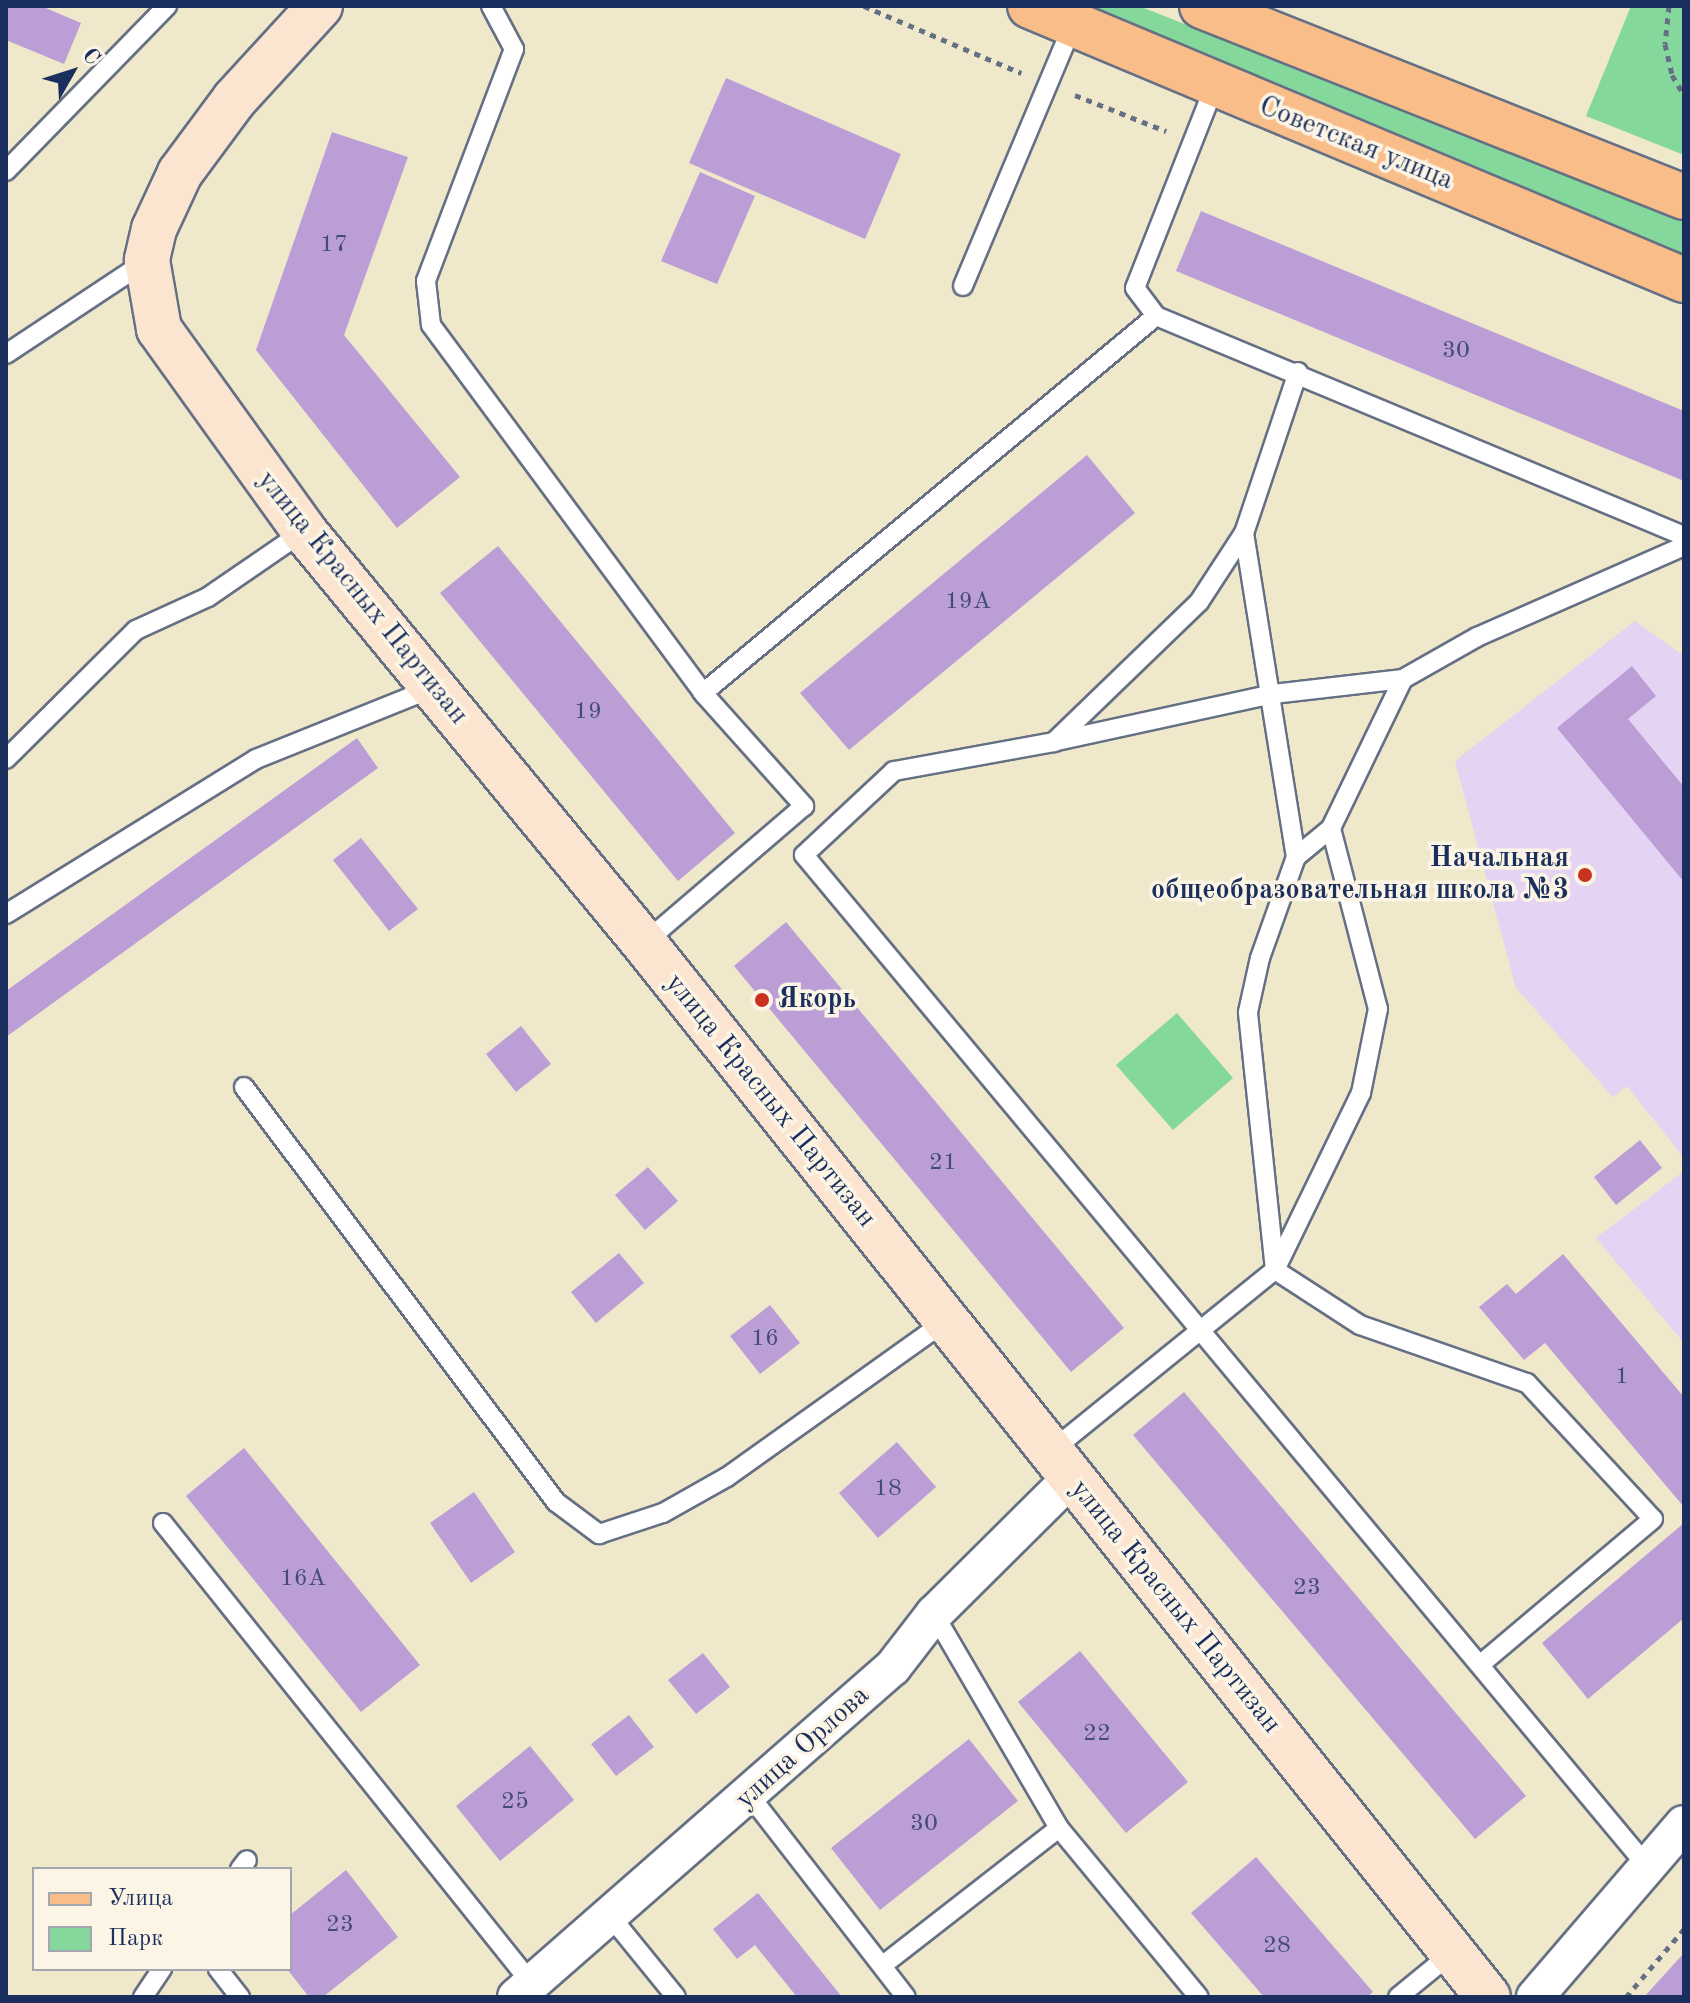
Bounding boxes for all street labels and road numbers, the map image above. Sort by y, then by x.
street label: Советская улица [1254,90,1458,198]
street label: улица Красных Партизан [249,464,475,732]
street label: улица Красных Партизан [657,967,883,1235]
street label: улица Красных Партизан [1062,1473,1288,1741]
street label: улица Орлова [729,1679,877,1817]

